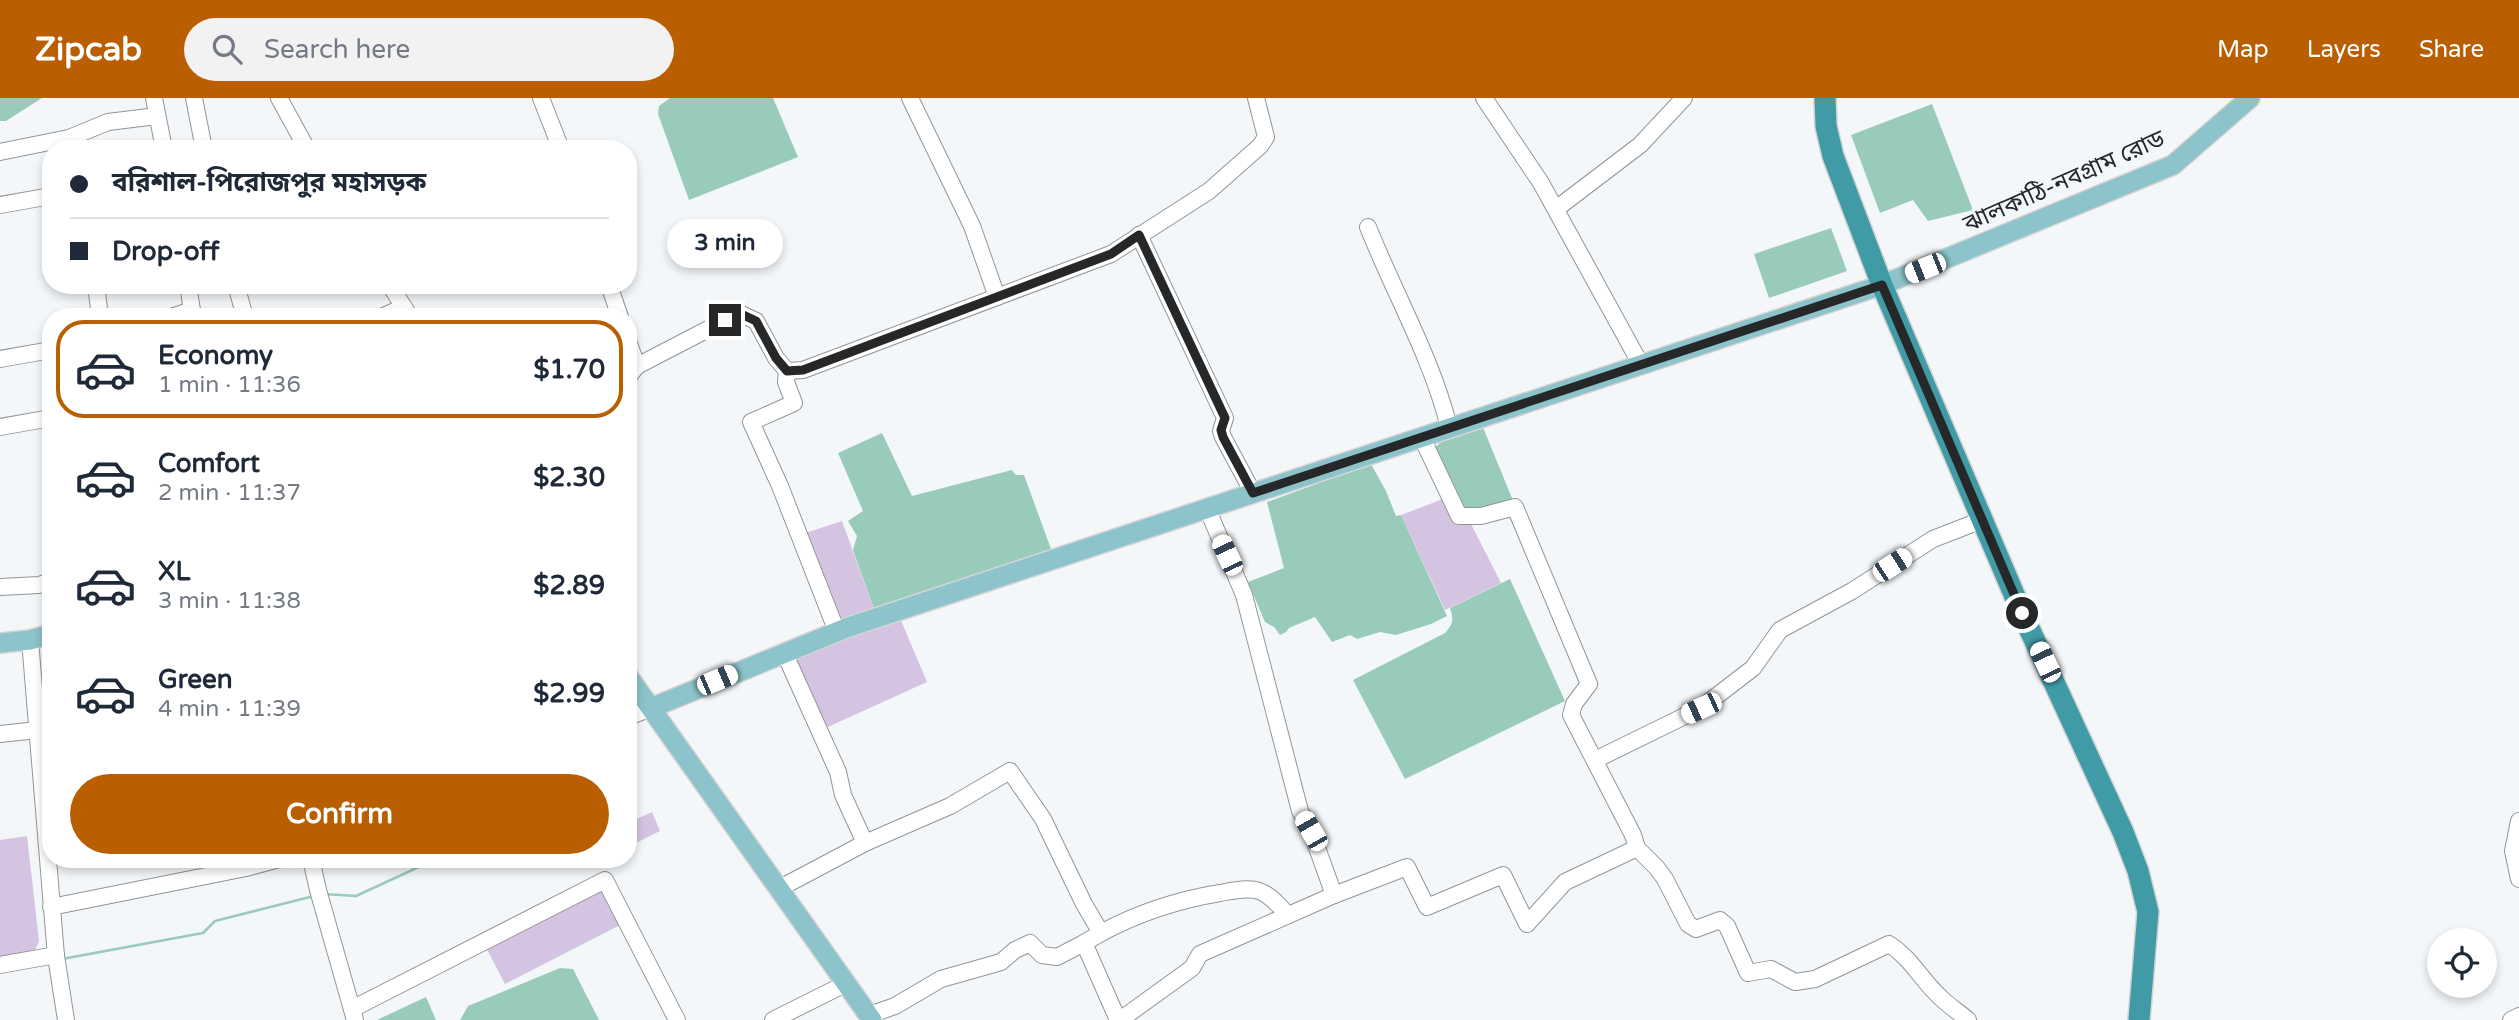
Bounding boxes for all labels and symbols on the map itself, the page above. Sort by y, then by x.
street label: ঝালকাঠি-নবগ্রাম রোড [1958,124,2170,239]
callout: 3 min [667,218,783,268]
car [1902,250,1949,286]
route end [709,304,741,336]
car [1209,532,1246,578]
car [1869,545,1916,585]
route start [2006,597,2038,629]
car [2027,639,2064,685]
car [694,662,741,698]
car [1678,690,1725,726]
car [1292,808,1331,854]

